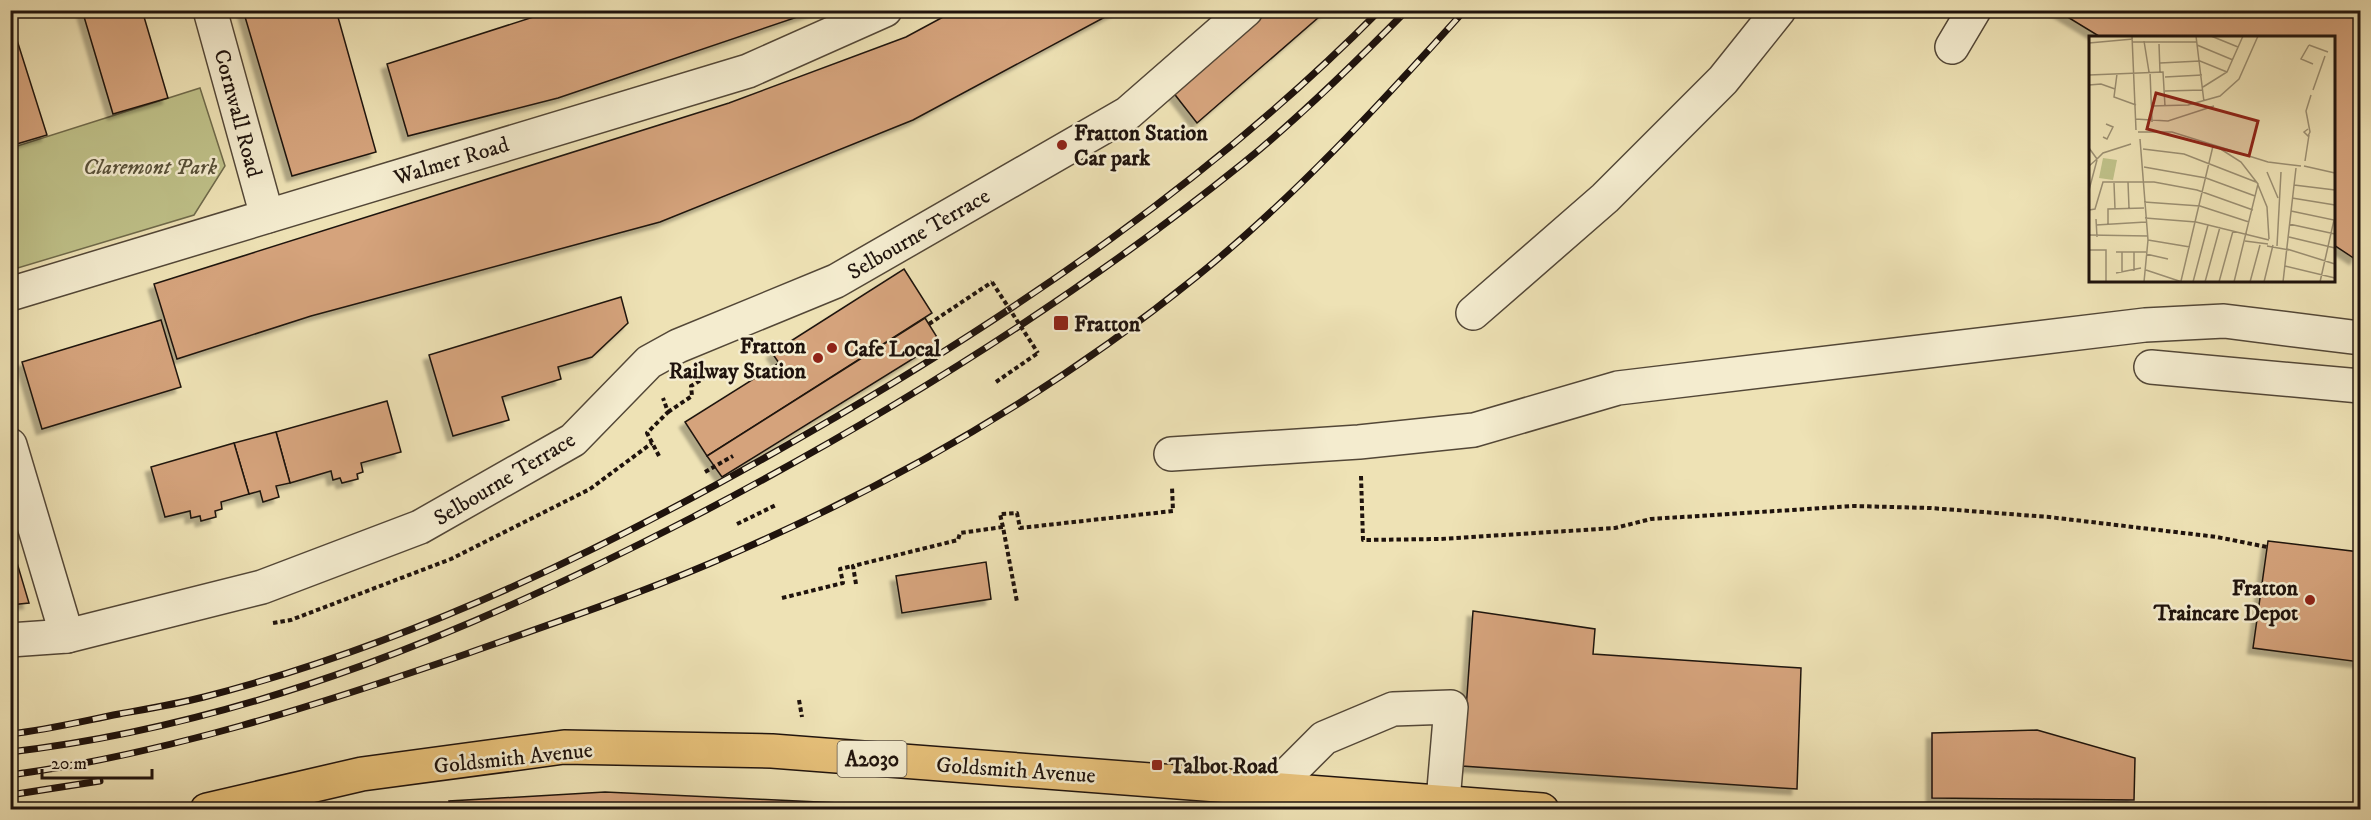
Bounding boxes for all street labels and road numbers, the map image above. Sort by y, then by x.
street label: Cornwall Road [207,46,268,181]
street label: Walmer Road [390,131,512,192]
street label: Selbourne Terrace [843,183,995,286]
street label: Selbourne Terrace [429,426,580,532]
street label: Goldsmith Avenue [432,737,594,780]
road number: A2030 [838,741,906,777]
street label: Goldsmith Avenue [935,751,1097,790]

